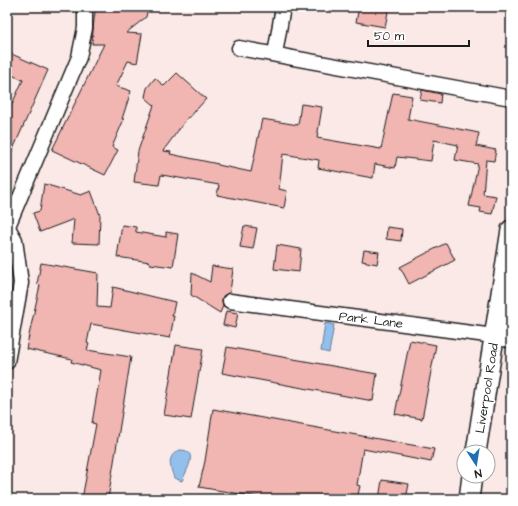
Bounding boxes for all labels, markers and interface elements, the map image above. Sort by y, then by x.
scale bar [368,22,469,48]
text: 50 m [374,28,405,45]
street label: Park Lane [338,307,404,333]
street label: Liverpool Road [471,342,503,434]
north arrow [456,444,496,484]
text: N [473,465,483,481]

